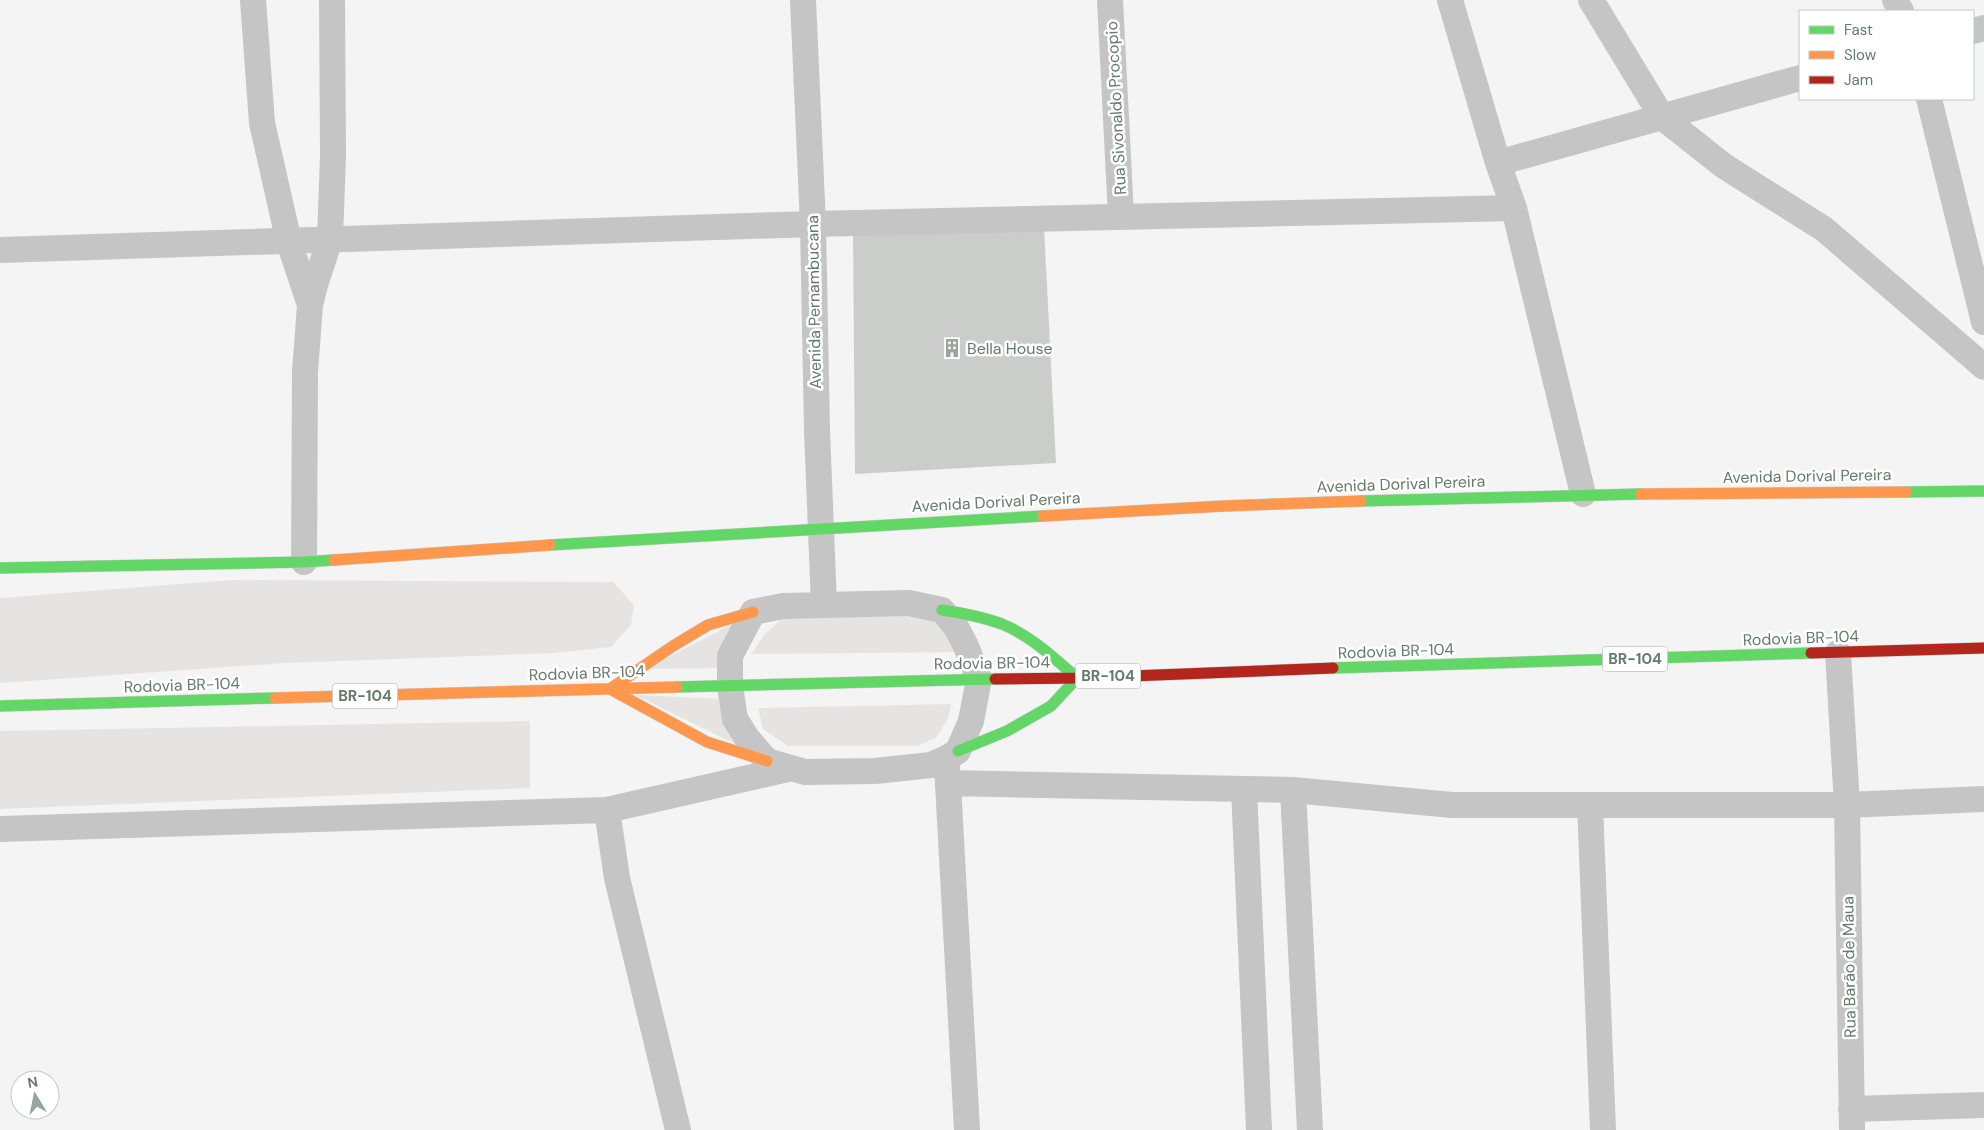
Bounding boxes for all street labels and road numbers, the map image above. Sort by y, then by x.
street label: Rua Sivonaldo Procopio [1101,21,1131,195]
street label: Avenida Pernambucana [802,215,826,389]
street label: Avenida Dorival Pereira [1722,464,1892,488]
street label: Avenida Dorival Pereira [1316,471,1486,497]
street label: Avenida Dorival Pereira [911,487,1081,517]
street label: Rodovia BR-104 [1743,625,1860,651]
street label: Rodovia BR-104 [1338,638,1455,664]
road number: BR-104 [1602,646,1668,672]
street label: Rodovia BR-104 [934,651,1051,675]
street label: Rodovia BR-104 [529,660,646,686]
road number: BR-104 [1076,664,1140,688]
street label: Rodovia BR-104 [124,672,241,698]
road number: BR-104 [332,684,398,708]
street label: Rua Barão de Maua [1837,896,1861,1038]

